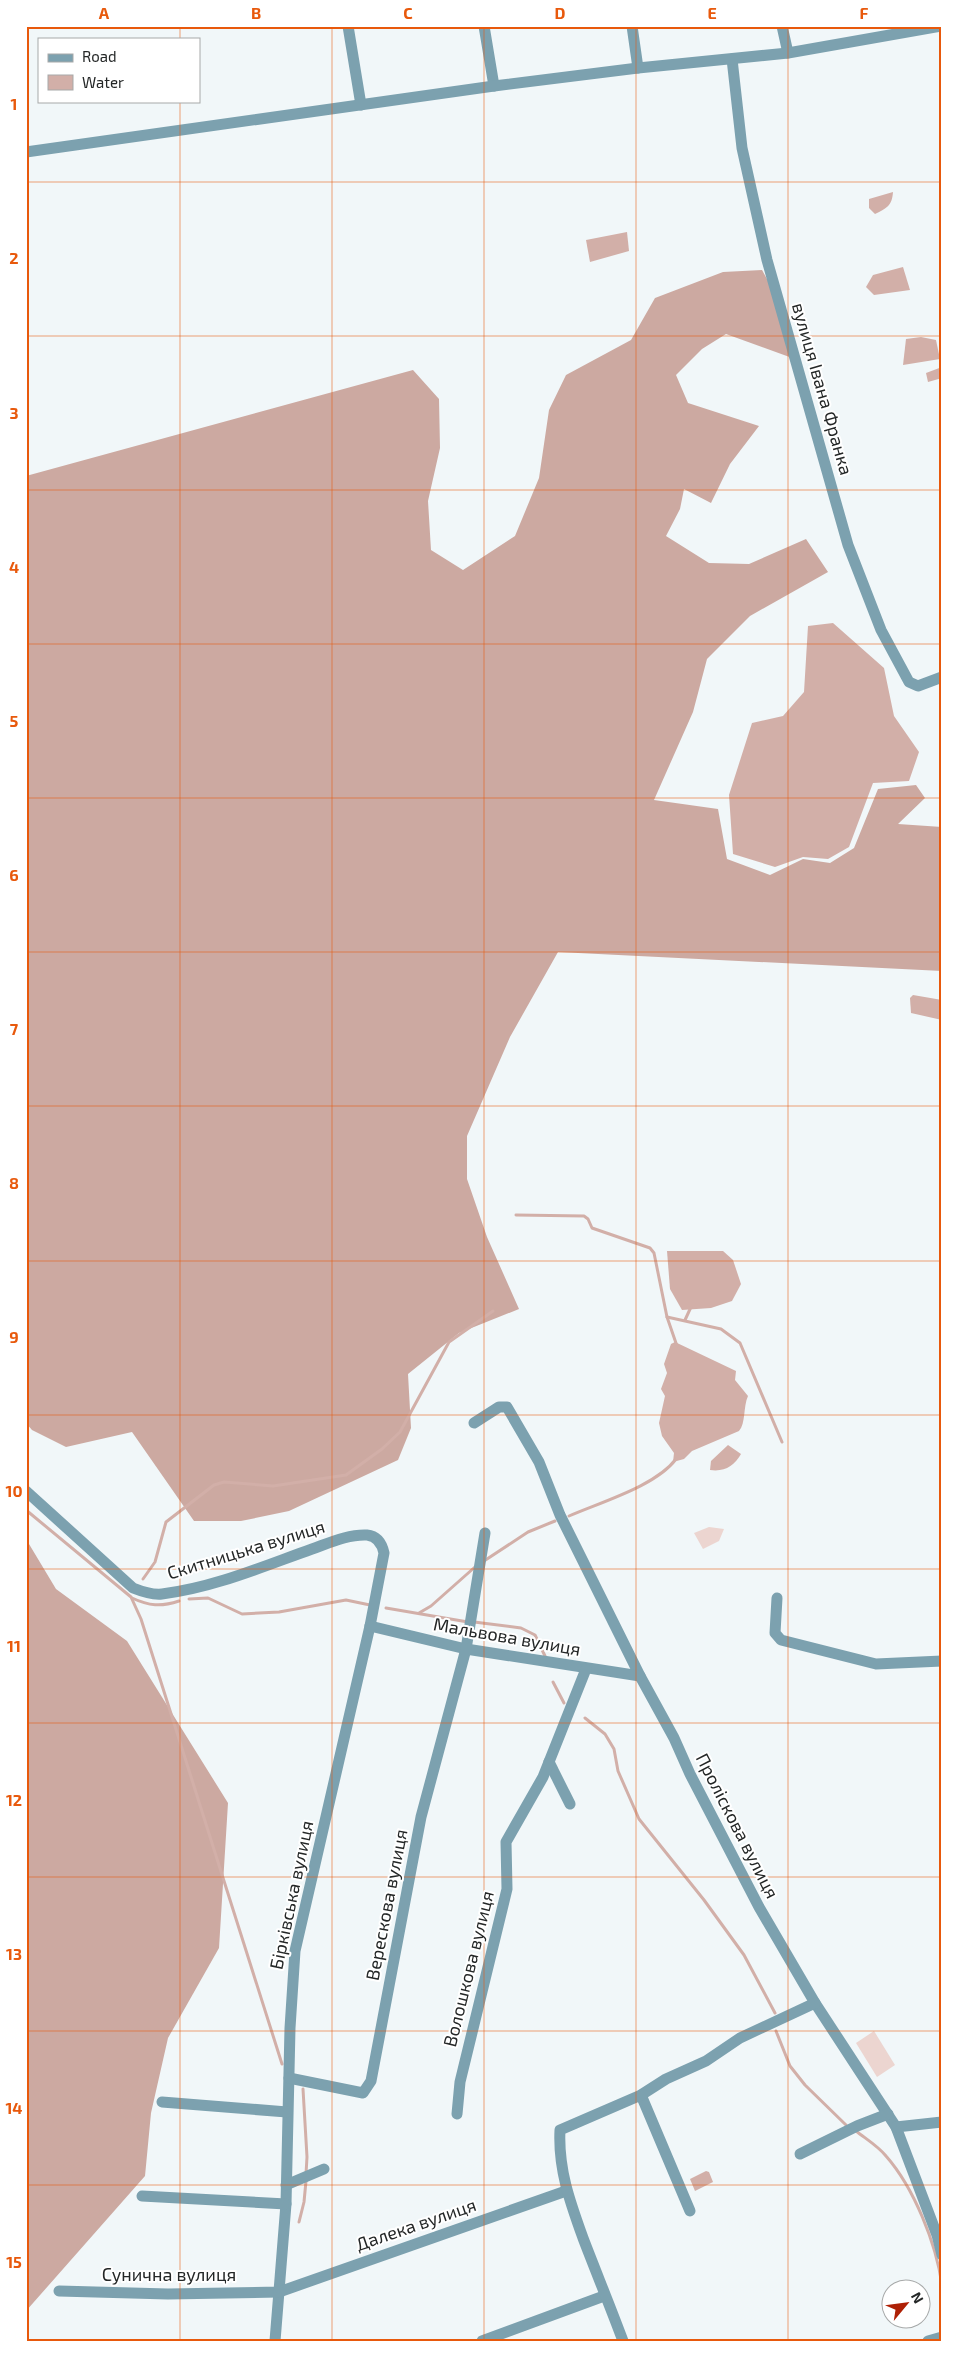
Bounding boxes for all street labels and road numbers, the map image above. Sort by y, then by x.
street label: вулиця Івана Франка [788,300,858,477]
street label: Скитницька вулиця [164,1515,327,1584]
street label: Мальвова вулиця [432,1612,583,1660]
street label: Проліскова вулиця [692,1749,784,1902]
street label: Бірківська вулиця [264,1818,318,1971]
street label: Верескова вулиця [361,1827,411,1982]
street label: Волошкова вулиця [438,1888,498,2049]
street label: Далека вулиця [353,2193,479,2255]
street label: Сунична вулиця [102,2263,236,2285]

